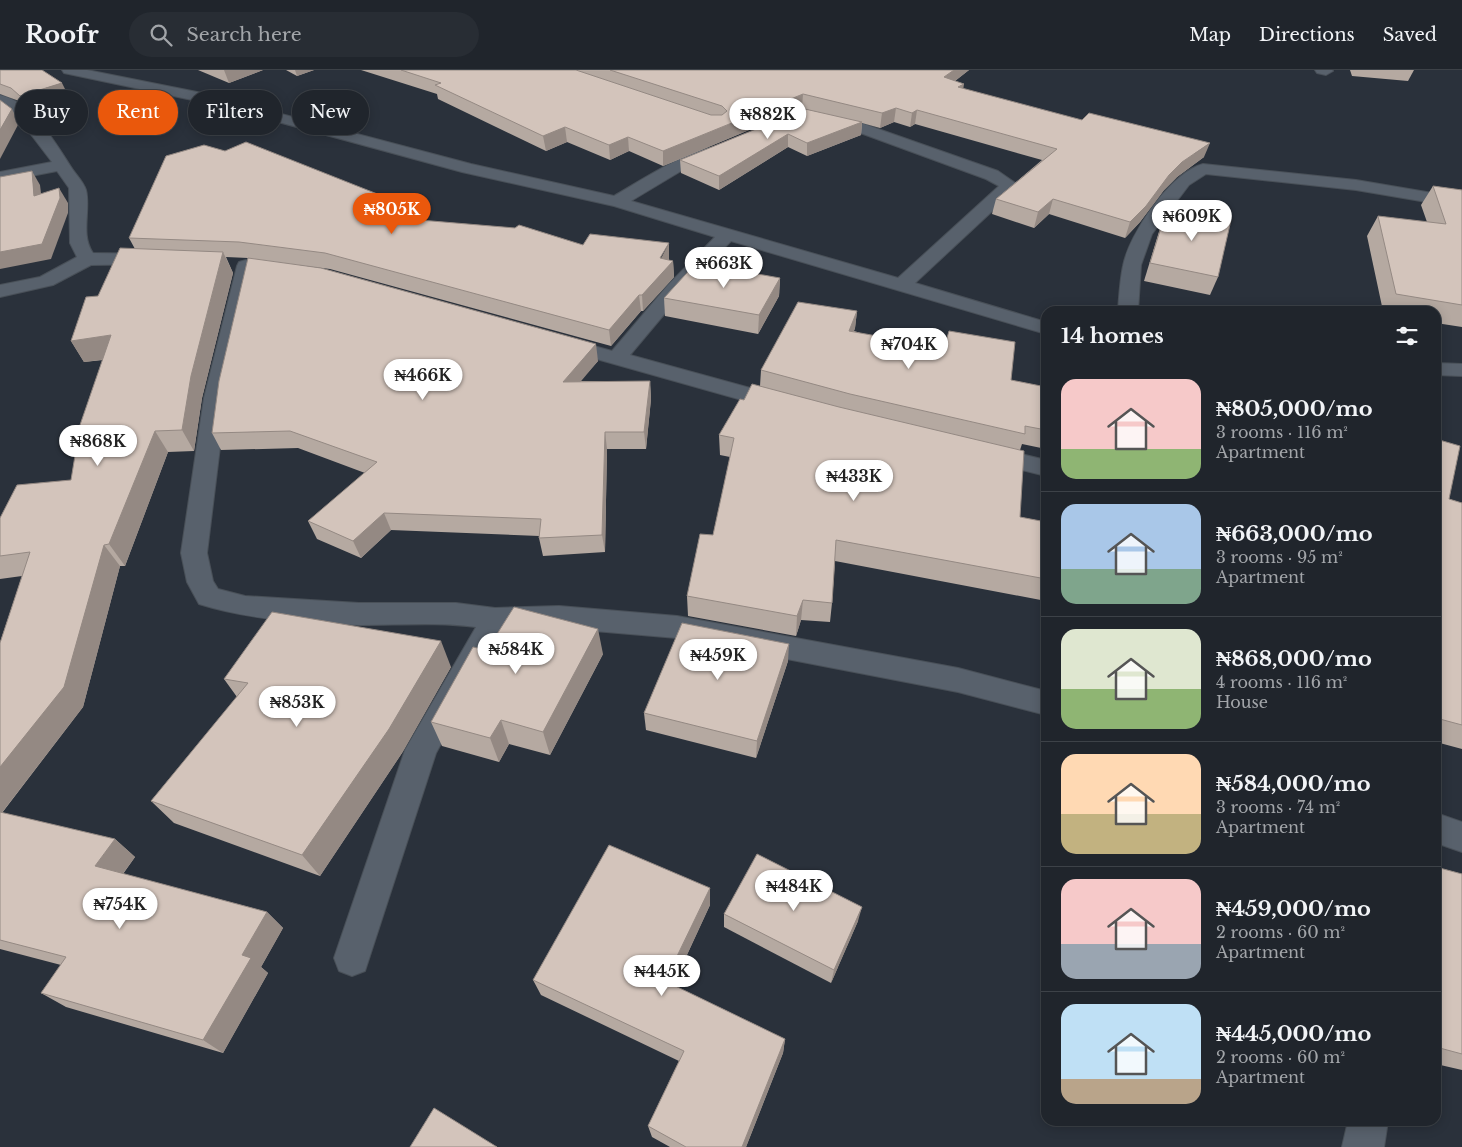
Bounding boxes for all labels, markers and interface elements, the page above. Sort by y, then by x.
search box [129,12,479,57]
text: Roofr [25,20,99,49]
icon: search [147,21,175,49]
text: Search here [187,23,302,46]
text: Map [1189,24,1231,46]
text: Directions [1259,24,1355,46]
text: Saved [1383,24,1437,46]
chip: Buy [15,90,88,135]
chip: Rent [98,90,178,135]
chip: Filters [188,90,282,135]
chip: New [292,90,369,135]
pin: ₦882K [733,98,803,140]
text: ₦882K [740,104,796,124]
pin: ₦805K [357,192,427,235]
text: ₦805K [364,199,420,219]
pin: ₦609K [1157,200,1227,242]
text: ₦609K [1163,206,1221,226]
pin: ₦663K [689,246,759,289]
text: ₦663K [696,253,752,273]
icon: filters [1393,322,1421,350]
text: 14 homes [1061,323,1164,349]
pin: ₦704K [874,328,944,370]
text: ₦704K [881,334,937,354]
pin: ₦466K [388,358,458,401]
text: ₦466K [395,365,451,385]
text: ₦805,000/mo [1216,396,1373,422]
icon: home [1101,399,1161,459]
text: 3 rooms · 116 m² [1216,422,1348,442]
pin: ₦868K [63,424,133,467]
text: ₦868K [70,431,126,451]
text: Apartment [1216,442,1305,462]
pin: ₦433K [819,460,889,502]
text: ₦433K [826,466,882,486]
text: ₦663,000/mo [1216,521,1373,547]
icon: home [1101,524,1161,584]
text: 3 rooms · 95 m² [1216,547,1343,567]
text: Apartment [1216,567,1305,587]
pin: ₦584K [481,632,551,675]
pin: ₦459K [683,638,753,681]
text: ₦584K [488,639,544,659]
text: ₦459K [690,645,746,665]
text: ₦868,000/mo [1216,646,1372,672]
icon: home [1101,649,1161,709]
text: 4 rooms · 116 m² [1216,672,1347,692]
pin: ₦853K [262,686,332,728]
text: ₦853K [270,692,324,712]
text: House [1216,692,1268,712]
text: ₦584,000/mo [1216,771,1371,797]
icon: home [1101,774,1161,834]
text: 3 rooms · 74 m² [1216,797,1340,817]
text: Apartment [1216,817,1305,837]
pin: ₦484K [759,870,829,912]
text: ₦484K [766,876,822,896]
pin: ₦754K [85,888,155,930]
text: ₦754K [94,894,146,914]
text: ₦459,000/mo [1216,896,1371,922]
icon: home [1101,899,1161,959]
text: 2 rooms · 60 m² [1216,922,1345,942]
text: Apartment [1216,942,1305,962]
pin: ₦445K [627,954,697,997]
text: ₦445K [634,961,690,981]
text: ₦445,000/mo [1216,1021,1371,1047]
icon: home [1101,1024,1161,1084]
text: 2 rooms · 60 m² [1216,1047,1345,1067]
text: Apartment [1216,1067,1305,1087]

